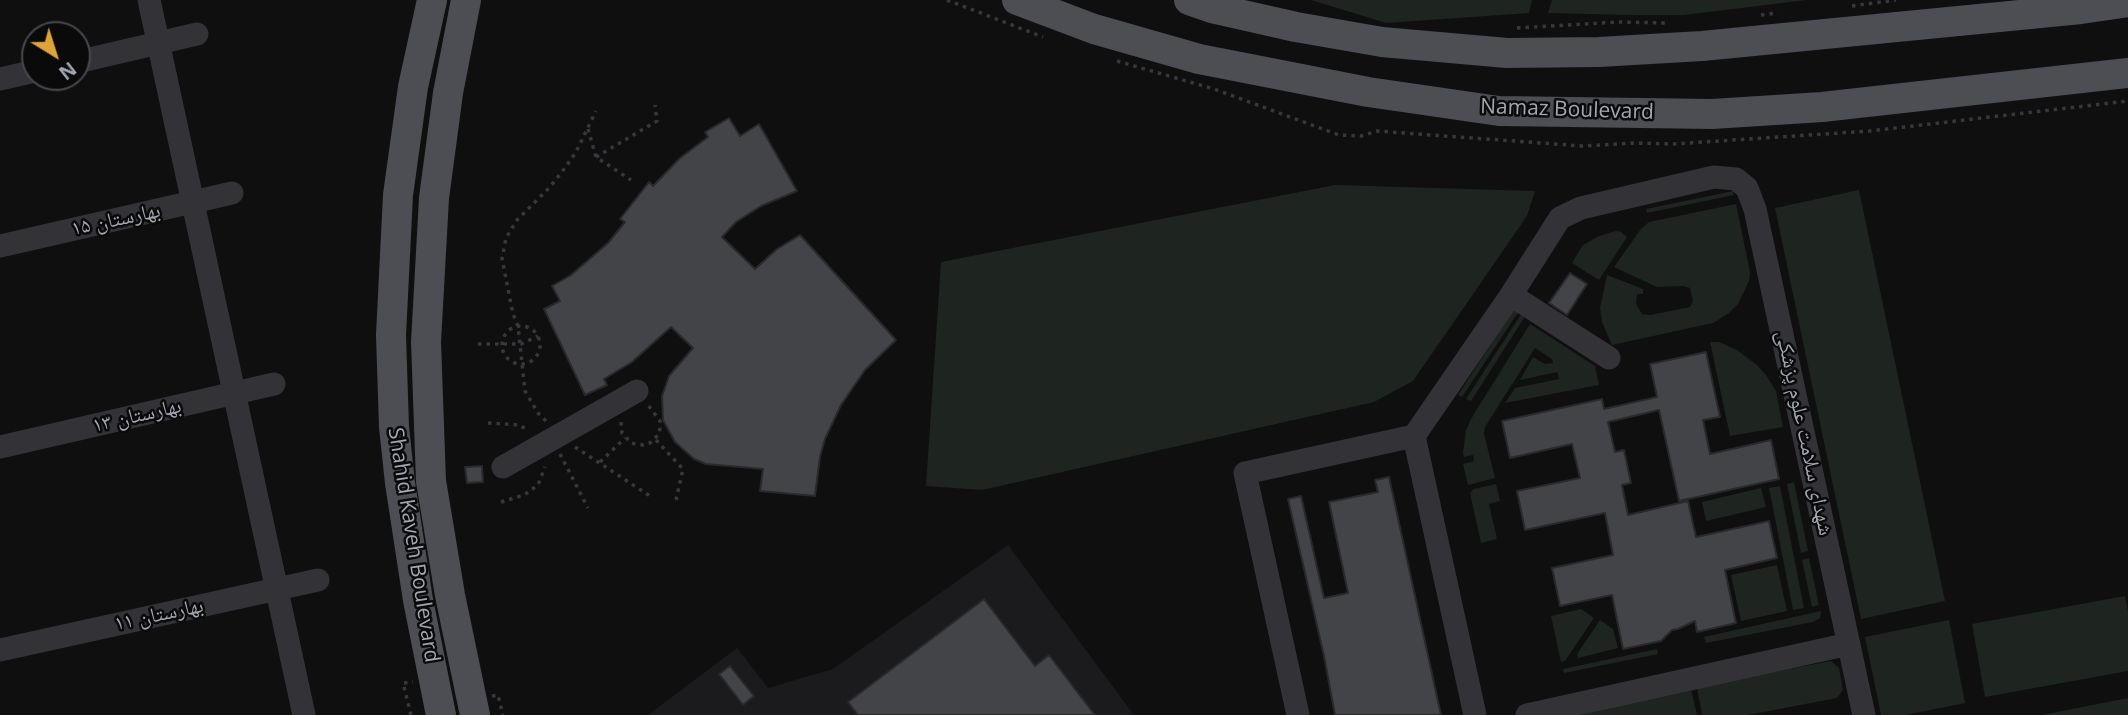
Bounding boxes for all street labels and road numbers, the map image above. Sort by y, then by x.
street label: Namaz Boulevard [1480,94,1654,126]
street label: بهارستان ۱۵ [69,198,163,242]
street label: شهدای سلامت علوم پزشکی [1770,328,1838,538]
street label: بهارستان ۱۳ [90,394,184,438]
street label: Shahid Kaveh Boulevard [382,426,444,664]
street label: بهارستان ۱۱ [112,593,206,637]

